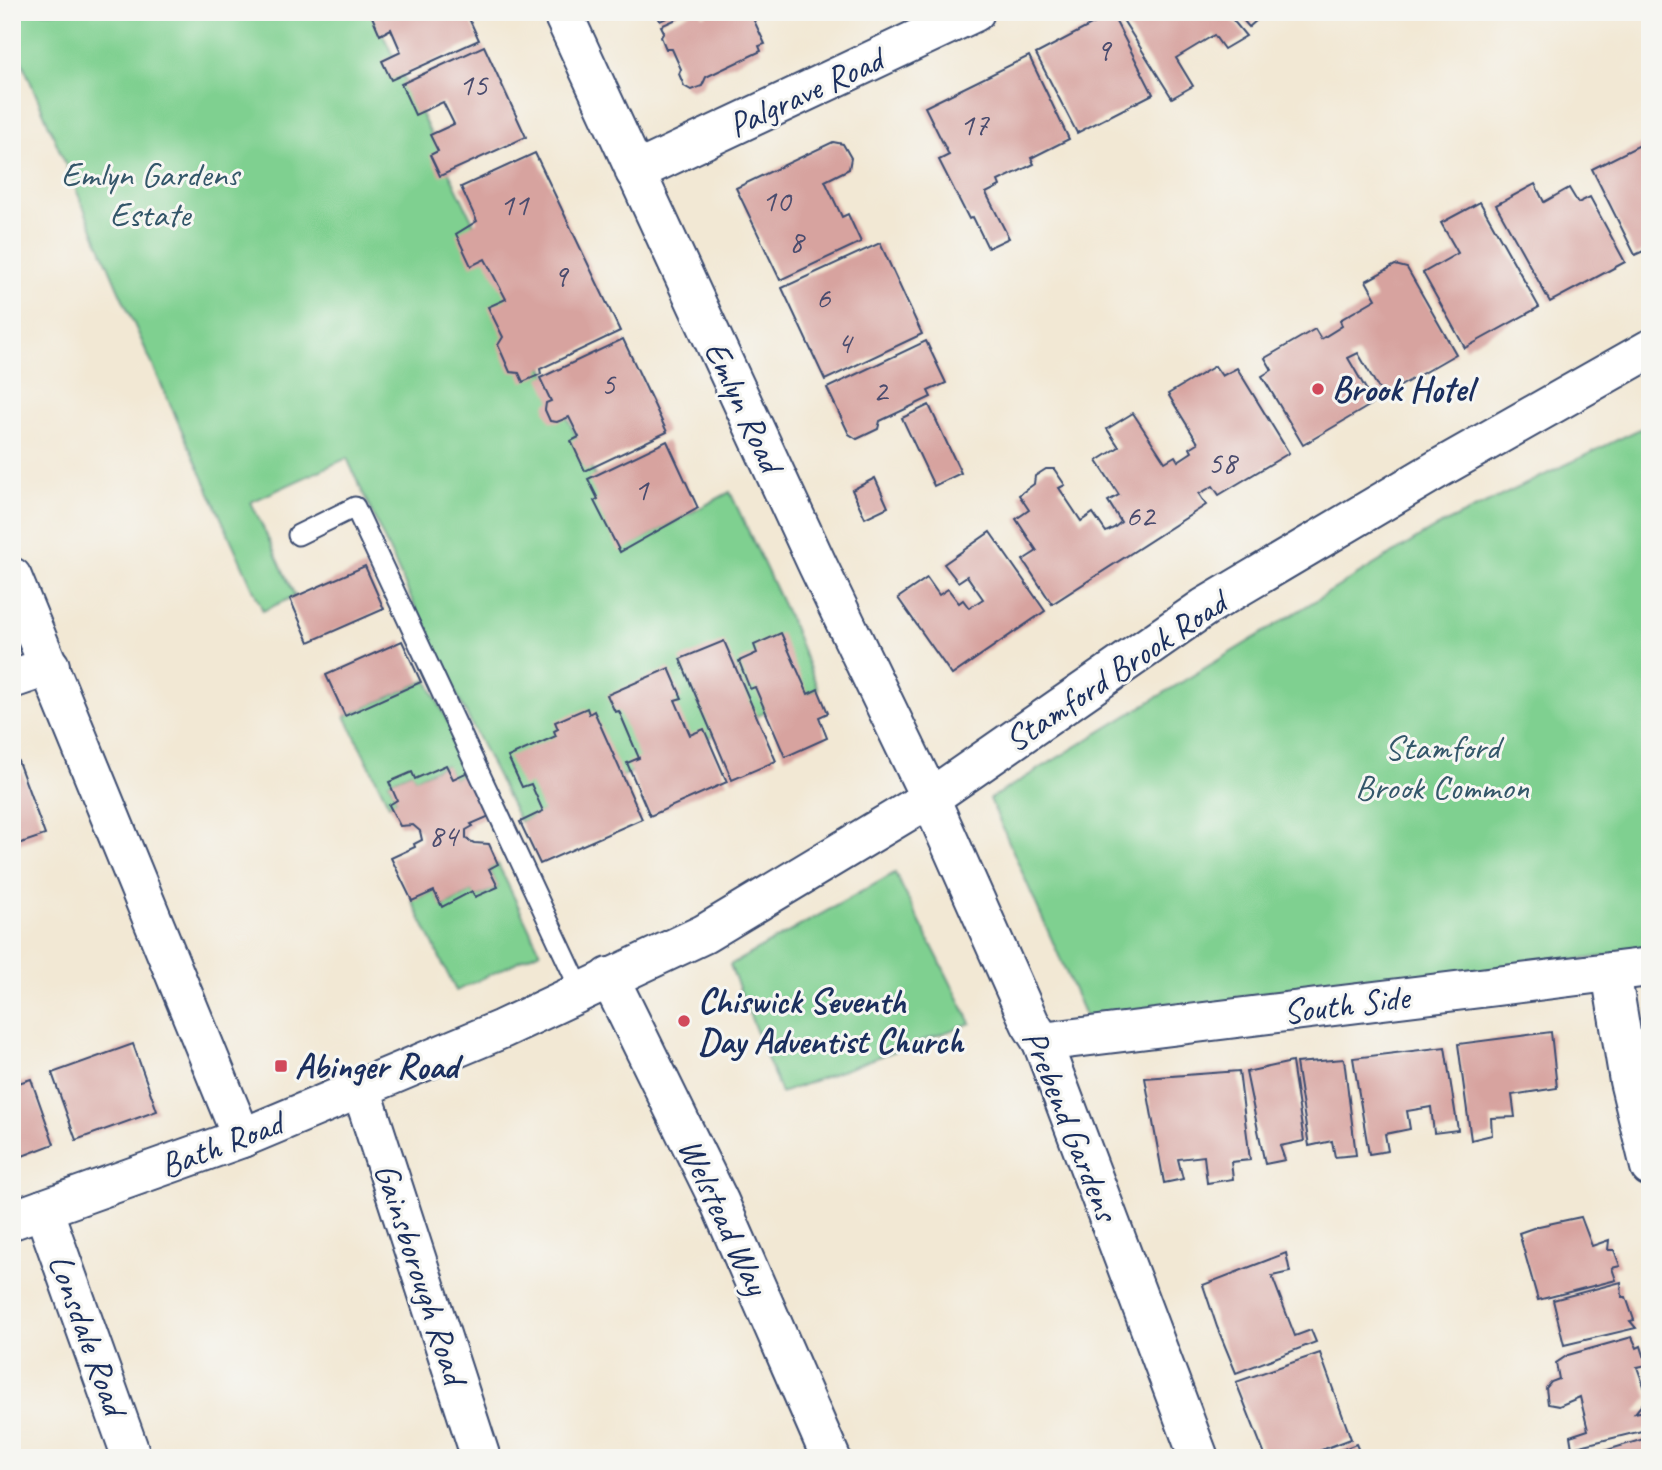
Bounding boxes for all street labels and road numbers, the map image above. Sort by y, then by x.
street label: Palgrave Road [721,35,894,148]
street label: Emlyn Road [694,334,795,483]
street label: Stamford Brook Road [996,578,1239,762]
street label: South Side [1280,974,1414,1035]
street label: Prebend Gardens [1012,1023,1130,1230]
street label: Bath Road [154,1099,294,1188]
street label: Welstead Way [668,1131,780,1303]
street label: Gainsborough Road [364,1157,479,1394]
street label: Lonsdale Road [38,1248,139,1425]

